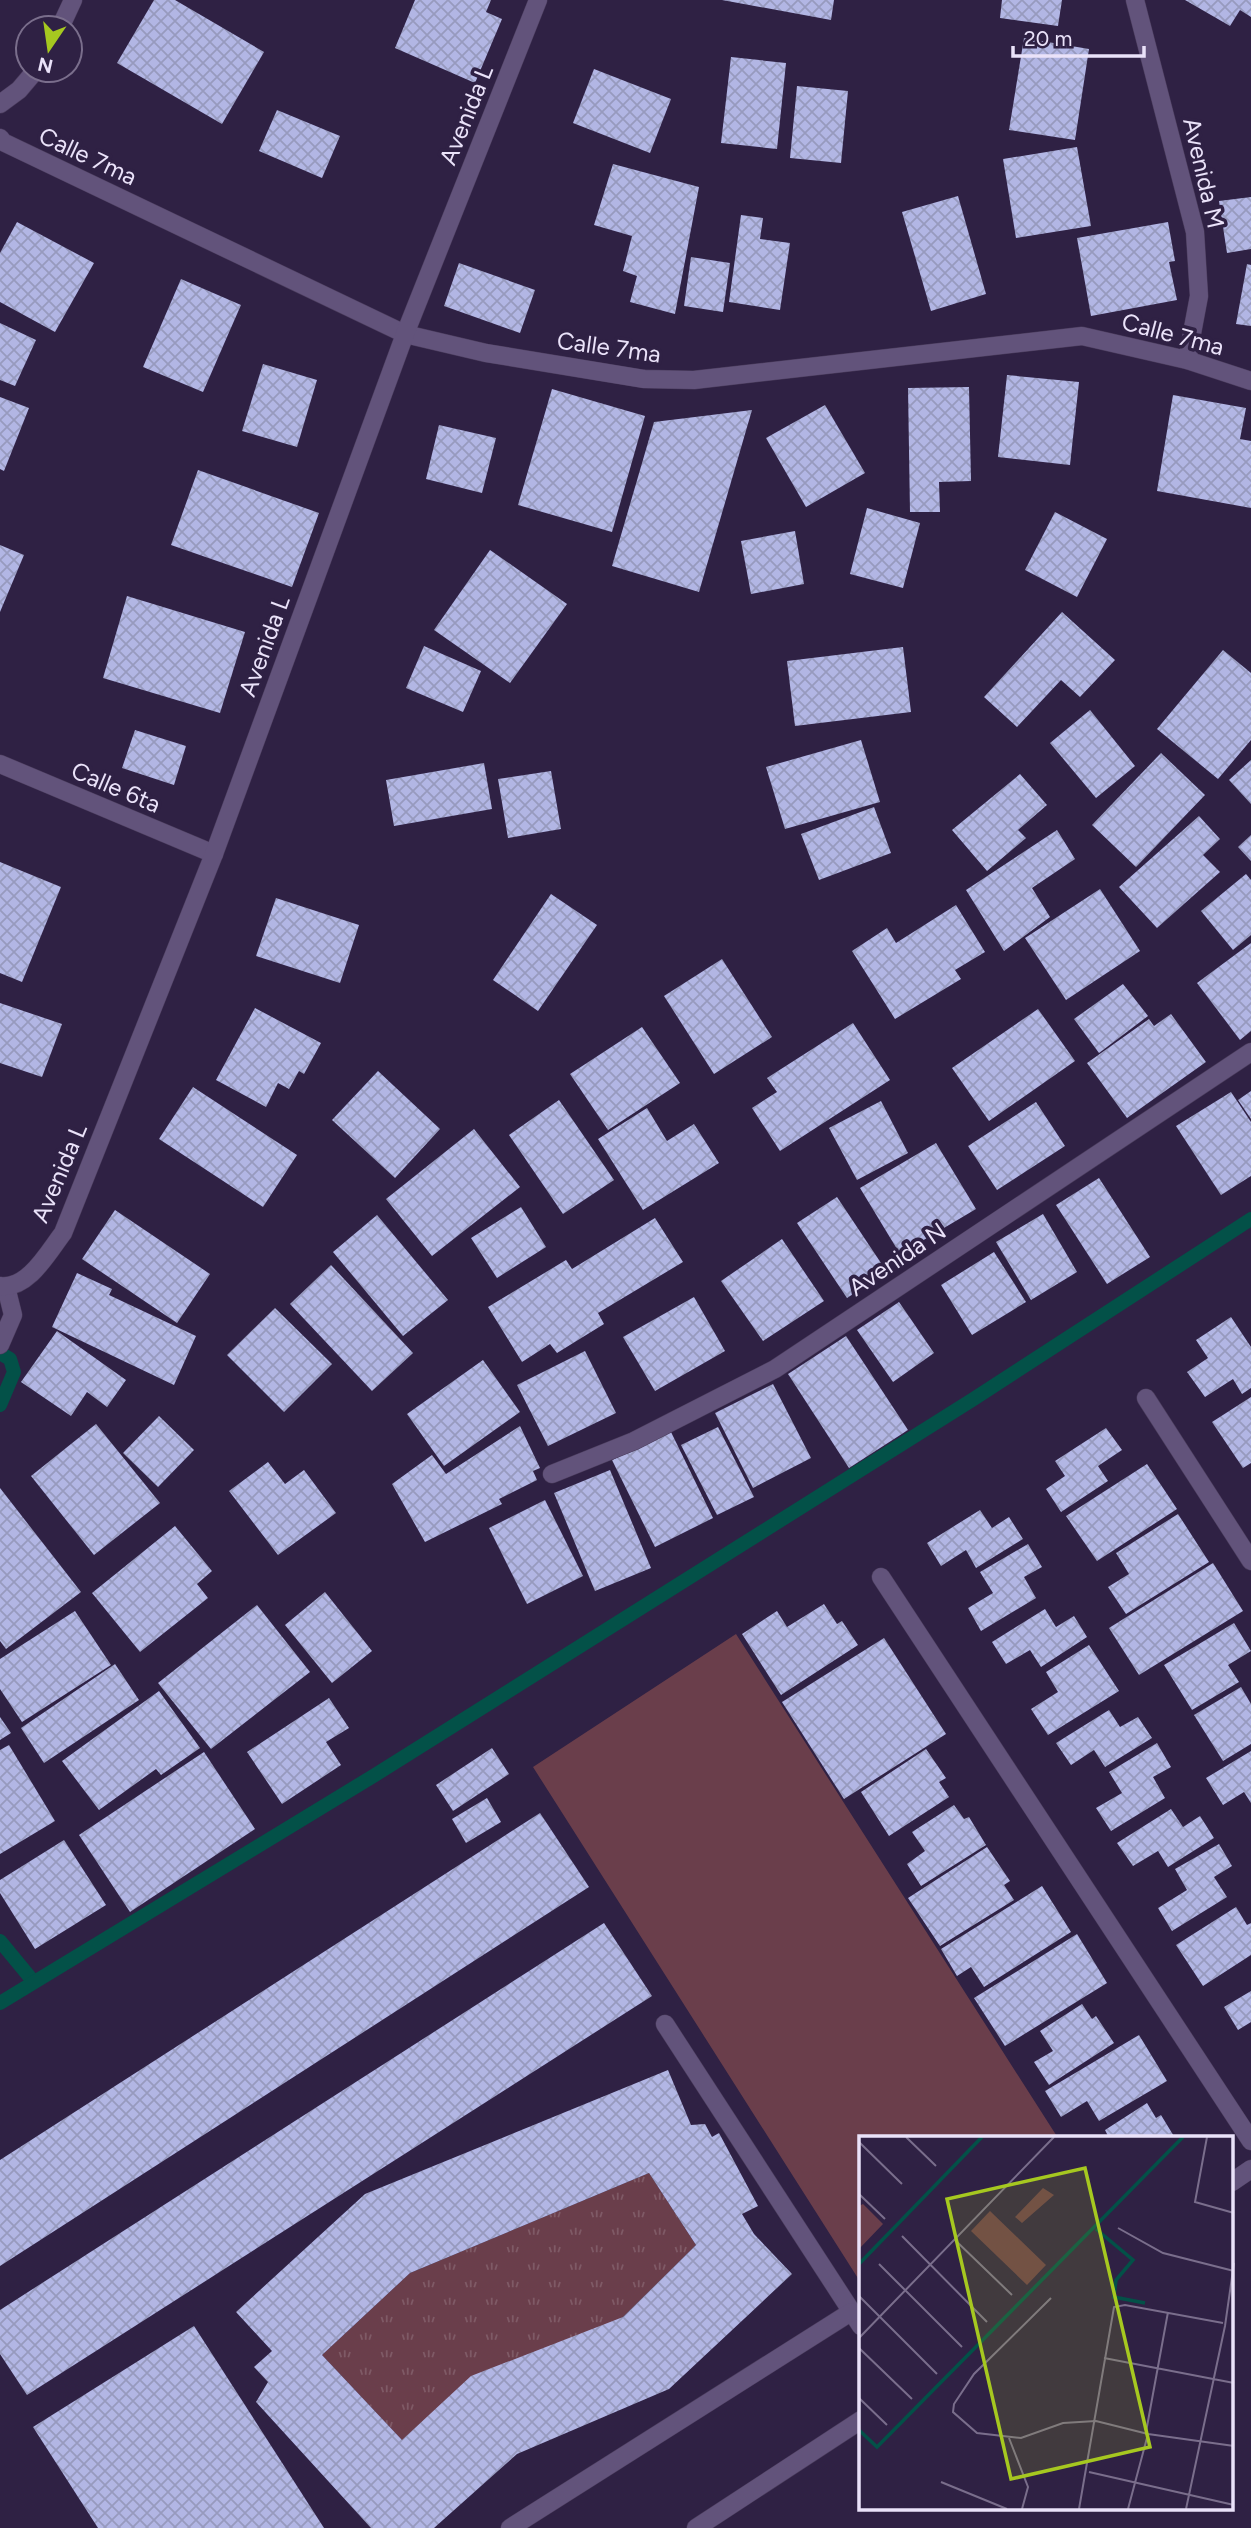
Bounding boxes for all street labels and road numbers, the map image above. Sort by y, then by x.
street label: Avenida L [433,60,499,169]
street label: Avenida M [1177,115,1231,231]
street label: Calle 7ma [34,121,142,191]
street label: Calle 7ma [1119,306,1227,362]
street label: Calle 7ma [555,325,663,369]
street label: Avenida L [232,591,296,700]
street label: Calle 6ta [67,755,165,819]
street label: Avenida L [25,1119,93,1227]
street label: Avenida N [843,1216,951,1302]

